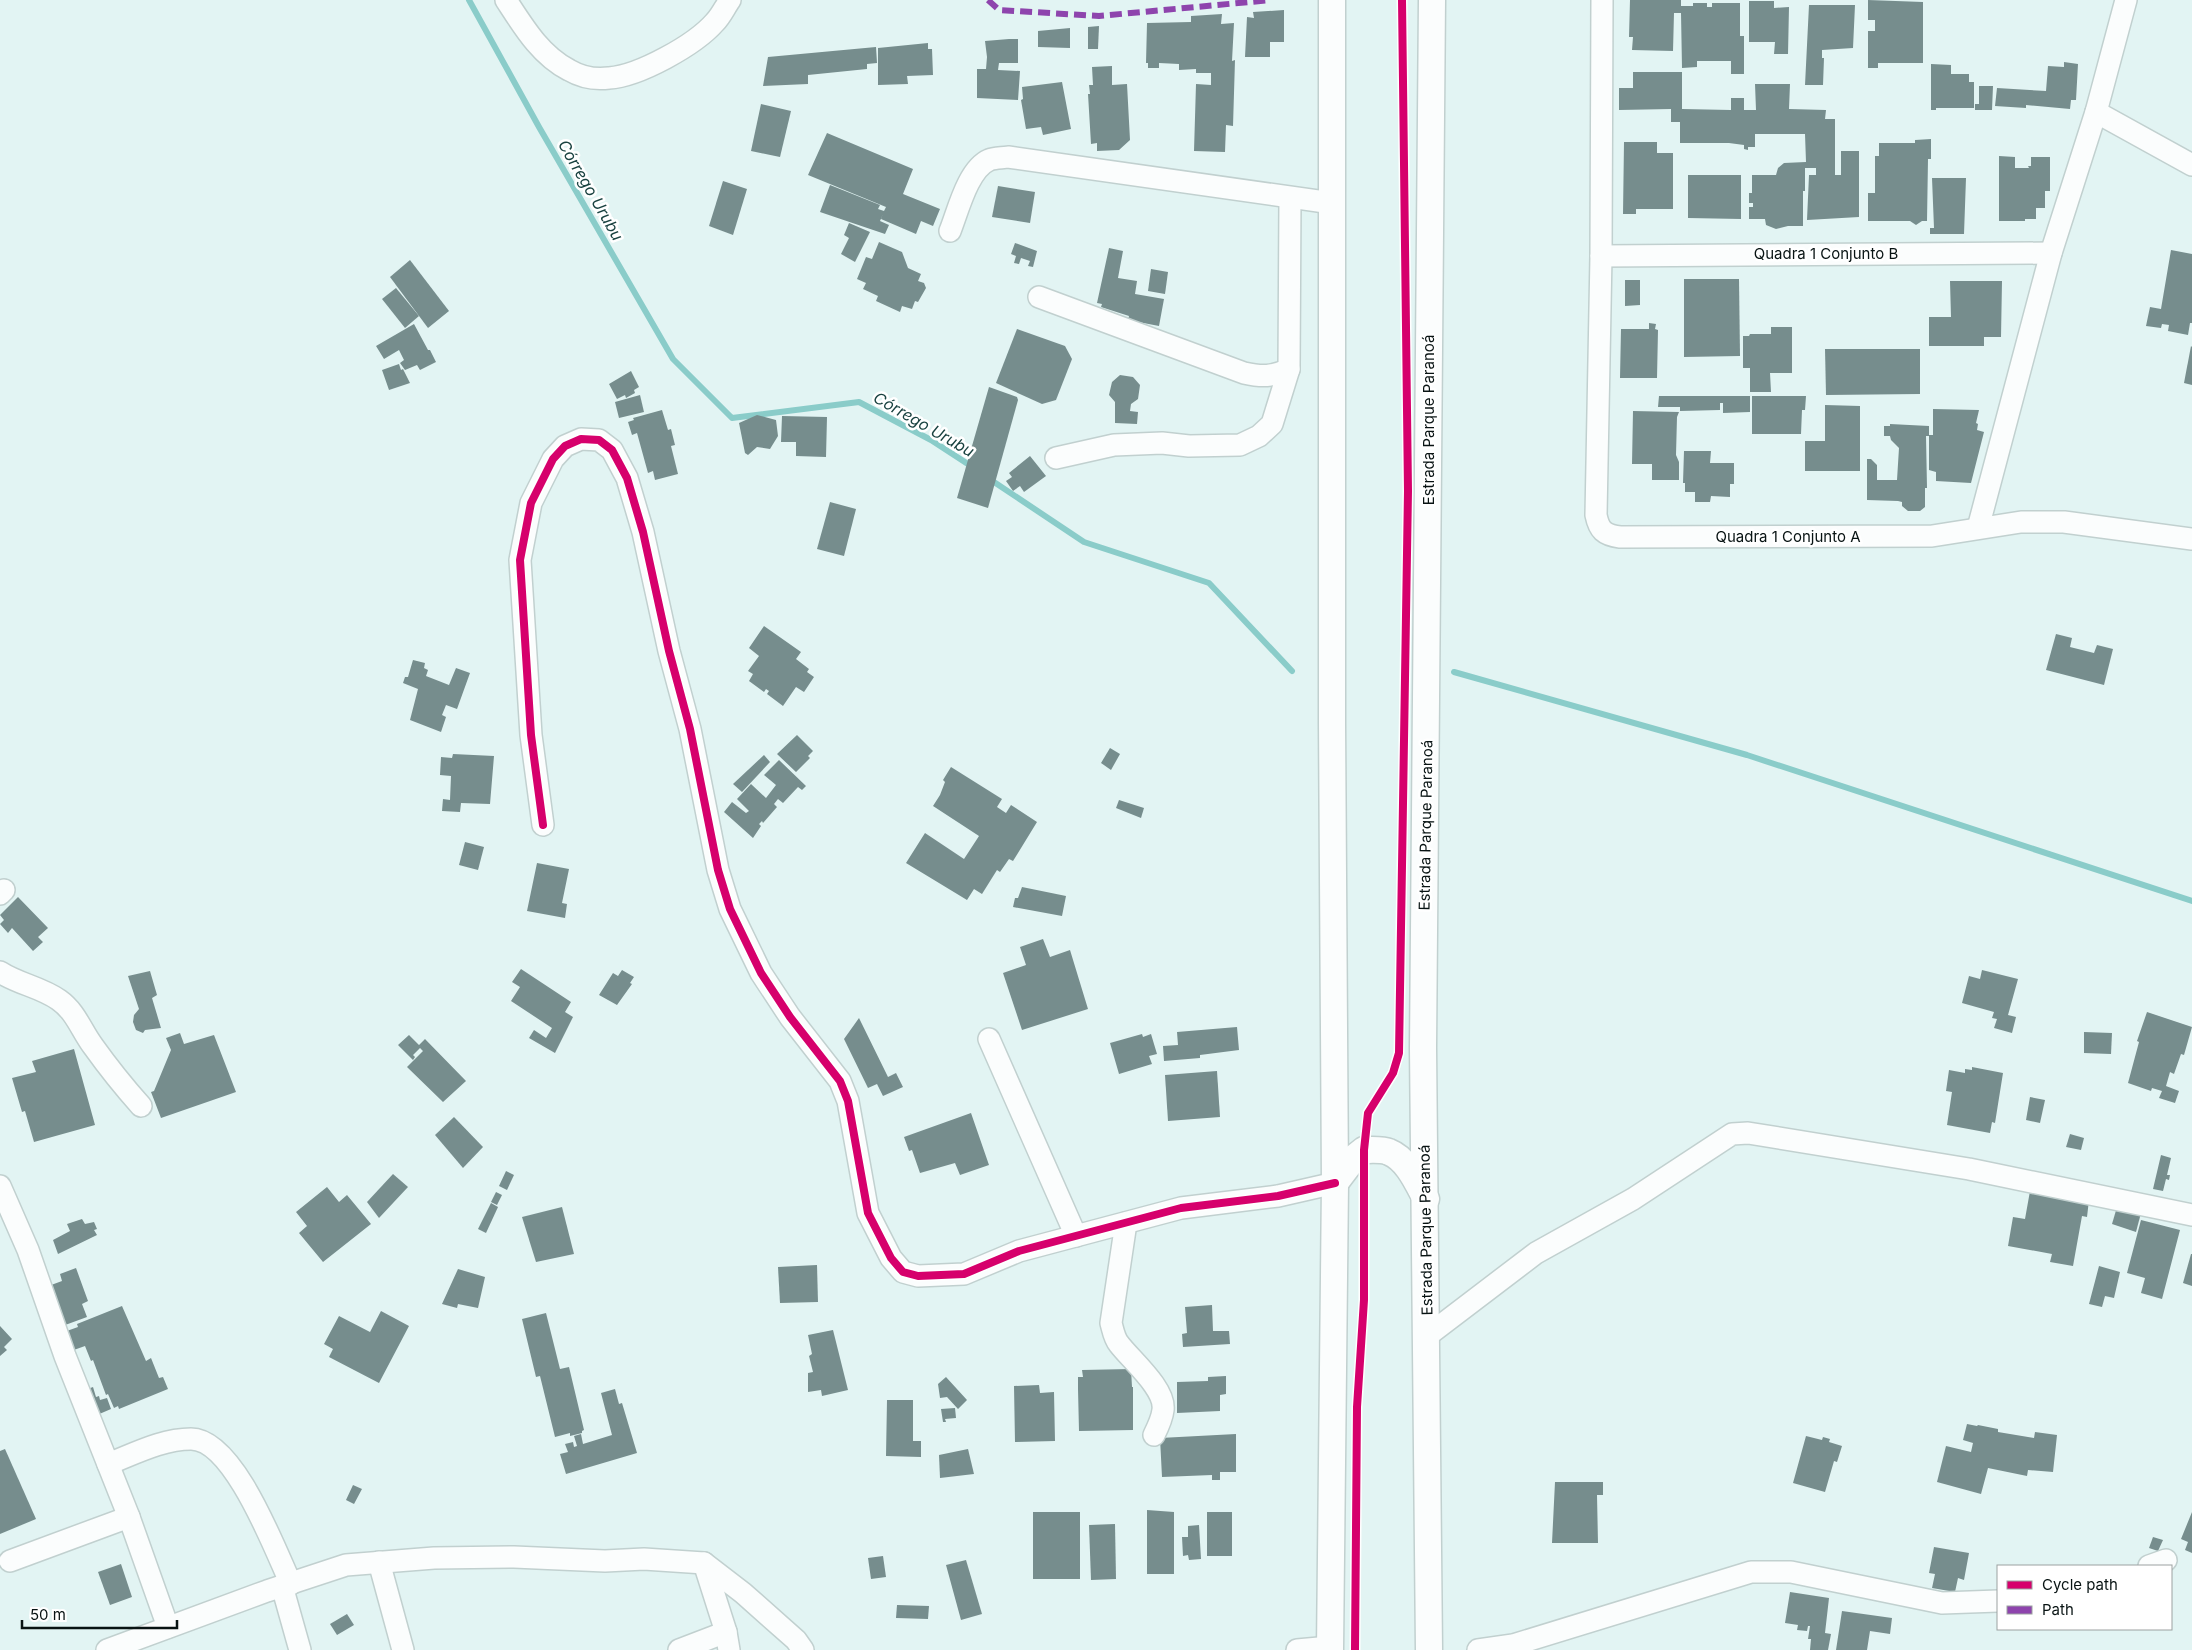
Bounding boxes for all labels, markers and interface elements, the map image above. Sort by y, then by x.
water label: Córrego Urubu [554,136,628,244]
street label: Quadra 1 Conjunto B [1754,244,1898,263]
street label: Estrada Parque Paranoá [1419,335,1438,505]
water label: Córrego Urubu [870,387,978,461]
street label: Quadra 1 Conjunto A [1715,527,1861,546]
street label: Estrada Parque Paranoá [1415,740,1436,910]
street label: Estrada Parque Paranoá [1415,1145,1436,1315]
legend [1997,1565,2172,1630]
text: Cycle path [2042,1575,2118,1594]
scale bar [22,1598,178,1630]
text: Path [2042,1600,2074,1619]
text: 50 m [30,1605,66,1624]

